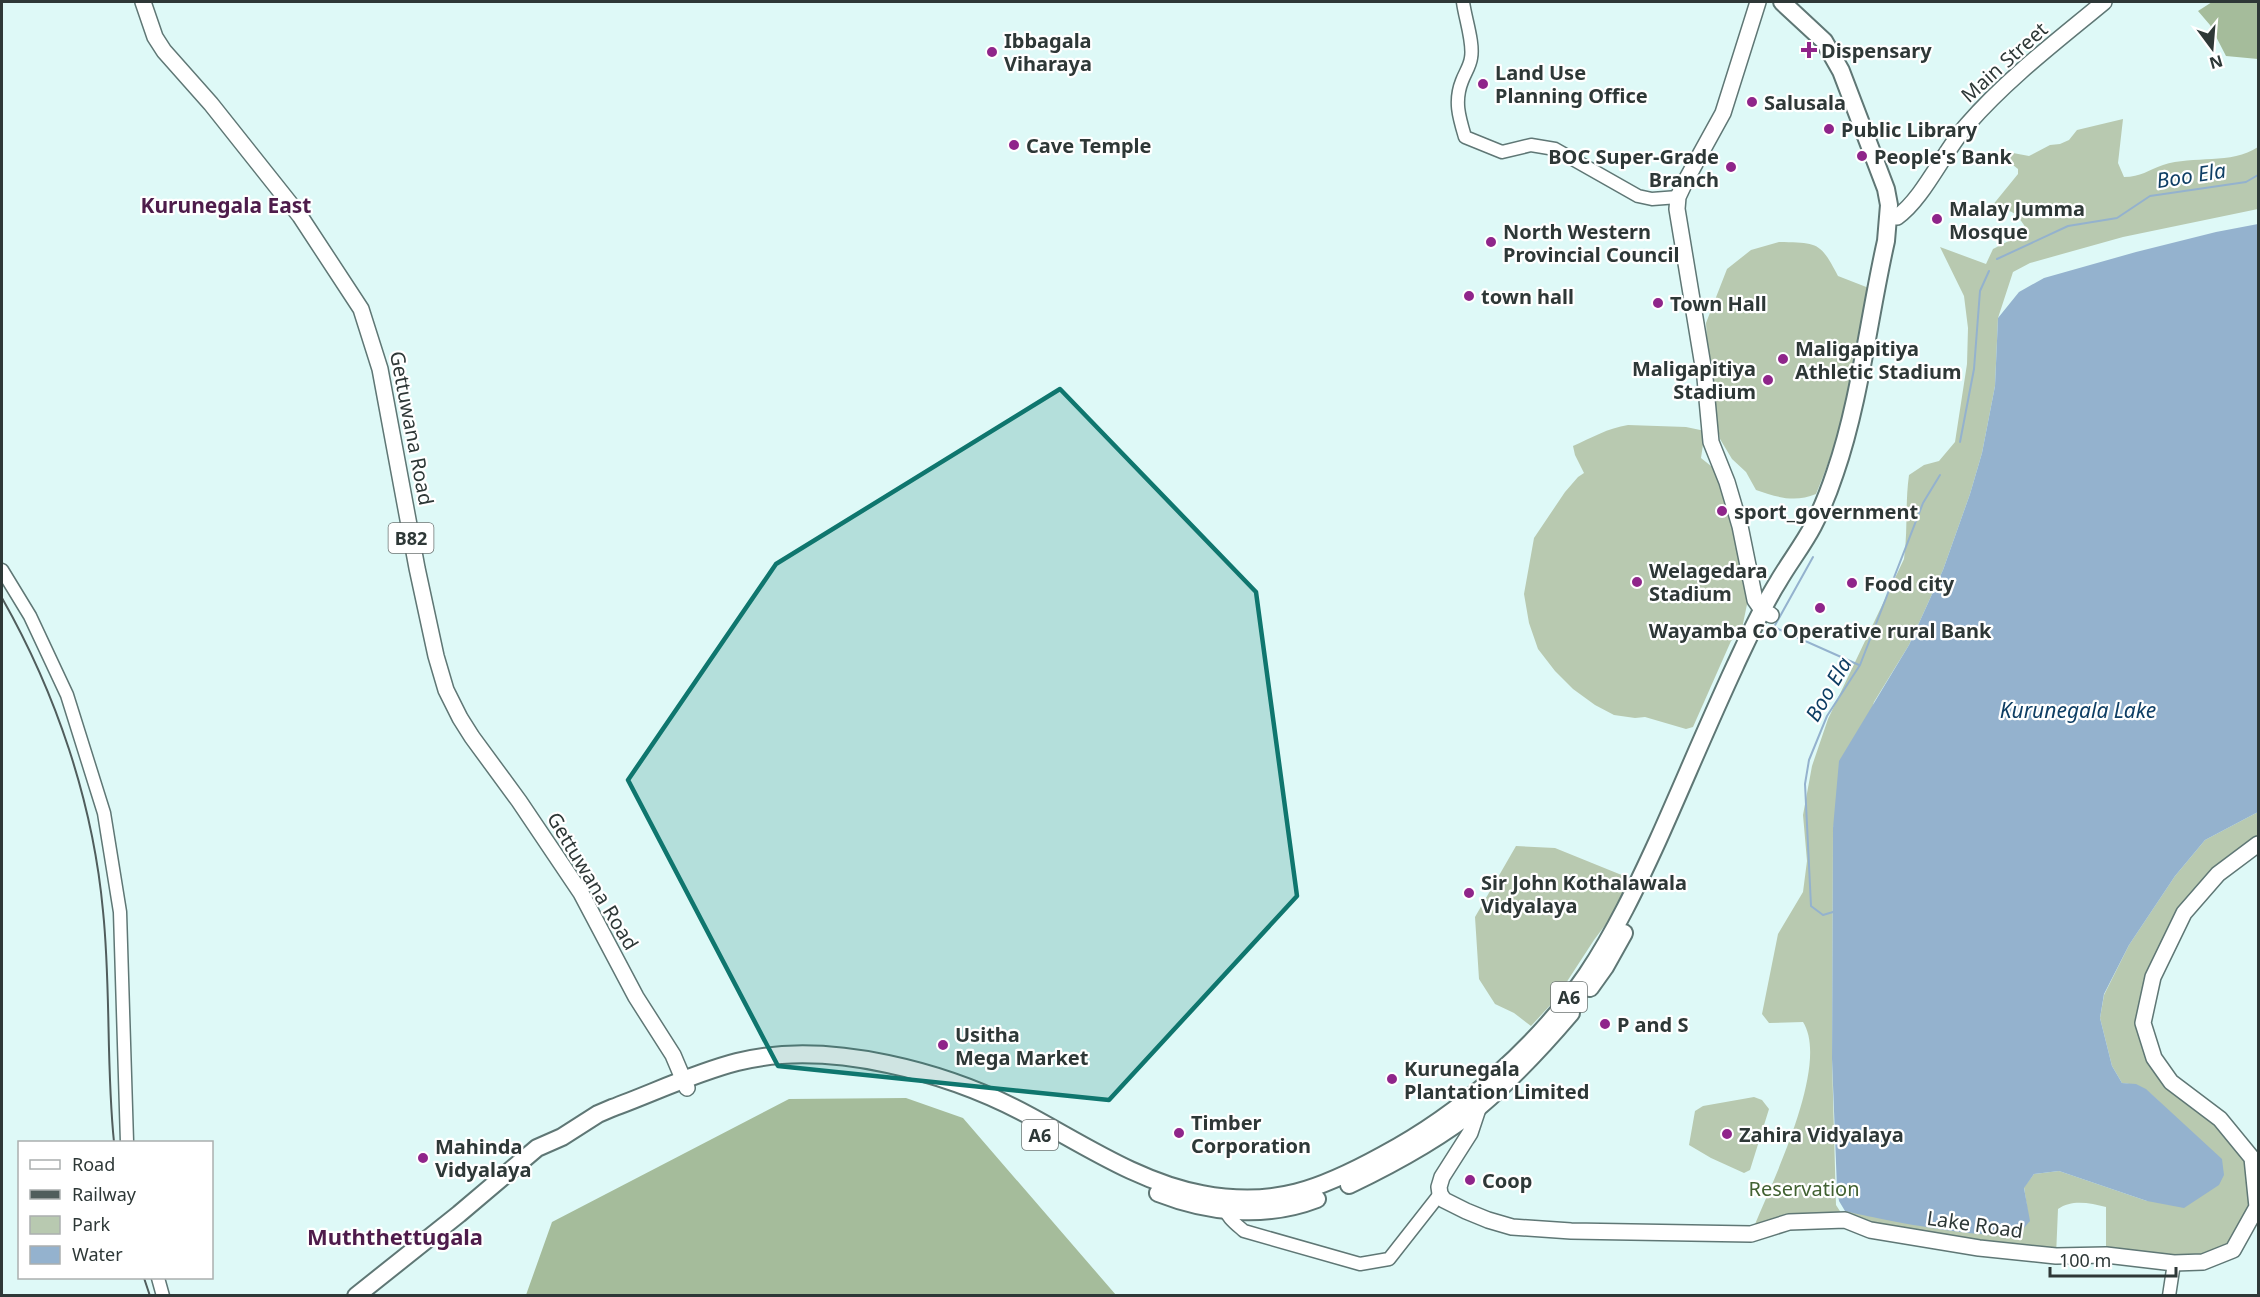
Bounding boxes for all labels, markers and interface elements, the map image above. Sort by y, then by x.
street label: Main Street [1955,16,2053,108]
north arrow [2182,18,2242,78]
place label: Ibbagala Viharaya [1004,27,1092,77]
place label: Dispensary [1821,37,1932,64]
marker: Dispensary [1802,43,1816,57]
marker: Ibbagala Viharaya [985,45,999,59]
text: N [2207,50,2225,75]
place label: Land Use Planning Office [1495,59,1648,109]
marker: Land Use Planning Office [1476,77,1490,91]
place label: Salusala [1764,89,1846,116]
marker: Salusala [1745,95,1759,109]
place label: Public Library [1841,116,1978,143]
marker: Public Library [1822,122,1836,136]
place label: Cave Temple [1026,132,1152,159]
marker: Cave Temple [1007,138,1021,152]
place label: BOC Super-Grade Branch [1548,143,1719,193]
place label: People's Bank [1874,143,2012,170]
marker: People's Bank [1855,149,1869,163]
water label: Boo Ela [2154,156,2228,194]
marker: BOC Super-Grade Branch [1724,160,1738,174]
district label: Kurunegala East [141,191,311,219]
place label: Malay Jumma Mosque [1949,195,2085,245]
marker: Malay Jumma Mosque [1930,212,1944,226]
place label: North Western Provincial Council [1503,218,1680,268]
marker: North Western Provincial Council [1484,235,1498,249]
place label: town hall [1481,283,1574,310]
marker: town hall [1462,289,1476,303]
place label: Town Hall [1670,290,1767,317]
marker: Town Hall [1651,296,1665,310]
place label: Maligapitiya Athletic Stadium [1795,335,1961,385]
street label: Gettuwana Road [384,349,440,507]
marker: Maligapitiya Athletic Stadium [1776,352,1790,366]
place label: Maligapitiya Stadium [1632,355,1756,405]
marker: Maligapitiya Stadium [1761,373,1775,387]
place label: sport_government [1734,498,1918,525]
marker: sport_government [1715,504,1729,518]
road number: B82 [388,523,434,553]
place label: Welagedara Stadium [1649,557,1768,607]
place label: Food city [1864,570,1955,597]
marker: Welagedara Stadium [1630,575,1644,589]
marker: Food city [1845,576,1859,590]
marker: Wayamba Co Operative rural Bank [1813,601,1827,615]
place label: Wayamba Co Operative rural Bank [1649,617,1992,644]
water label: Boo Ela [1798,652,1858,726]
water label: Kurunegala Lake [2000,696,2156,724]
street label: Gettuwana Road [541,807,645,955]
place label: Sir John Kothalawala Vidyalaya [1481,869,1687,919]
marker: Sir John Kothalawala Vidyalaya [1462,886,1476,900]
road number: A6 [1551,982,1587,1012]
place label: P and S [1617,1011,1688,1038]
marker: P and S [1598,1017,1612,1031]
place label: Usitha Mega Market [955,1021,1089,1071]
marker: Usitha Mega Market [936,1038,950,1052]
place label: Kurunegala Plantation Limited [1404,1055,1589,1105]
marker: Kurunegala Plantation Limited [1385,1072,1399,1086]
place label: Timber Corporation [1191,1109,1311,1159]
road number: A6 [1022,1120,1058,1150]
place label: Zahira Vidyalaya [1739,1121,1904,1148]
marker: Timber Corporation [1172,1126,1186,1140]
marker: Zahira Vidyalaya [1720,1127,1734,1141]
place label: Mahinda Vidyalaya [435,1133,531,1183]
legend [18,1141,213,1279]
marker: Mahinda Vidyalaya [416,1151,430,1165]
text: Road [72,1152,115,1176]
place label: Coop [1482,1167,1532,1194]
marker: Coop [1463,1173,1477,1187]
park label: Reservation [1748,1175,1860,1202]
text: Railway [72,1182,137,1206]
street label: Lake Road [1925,1204,2025,1244]
text: Park [72,1212,110,1236]
district label: Muththettugala [307,1221,483,1251]
scale bar [2050,1240,2176,1278]
text: Water [72,1242,123,1266]
text: 100 m [2059,1248,2111,1272]

